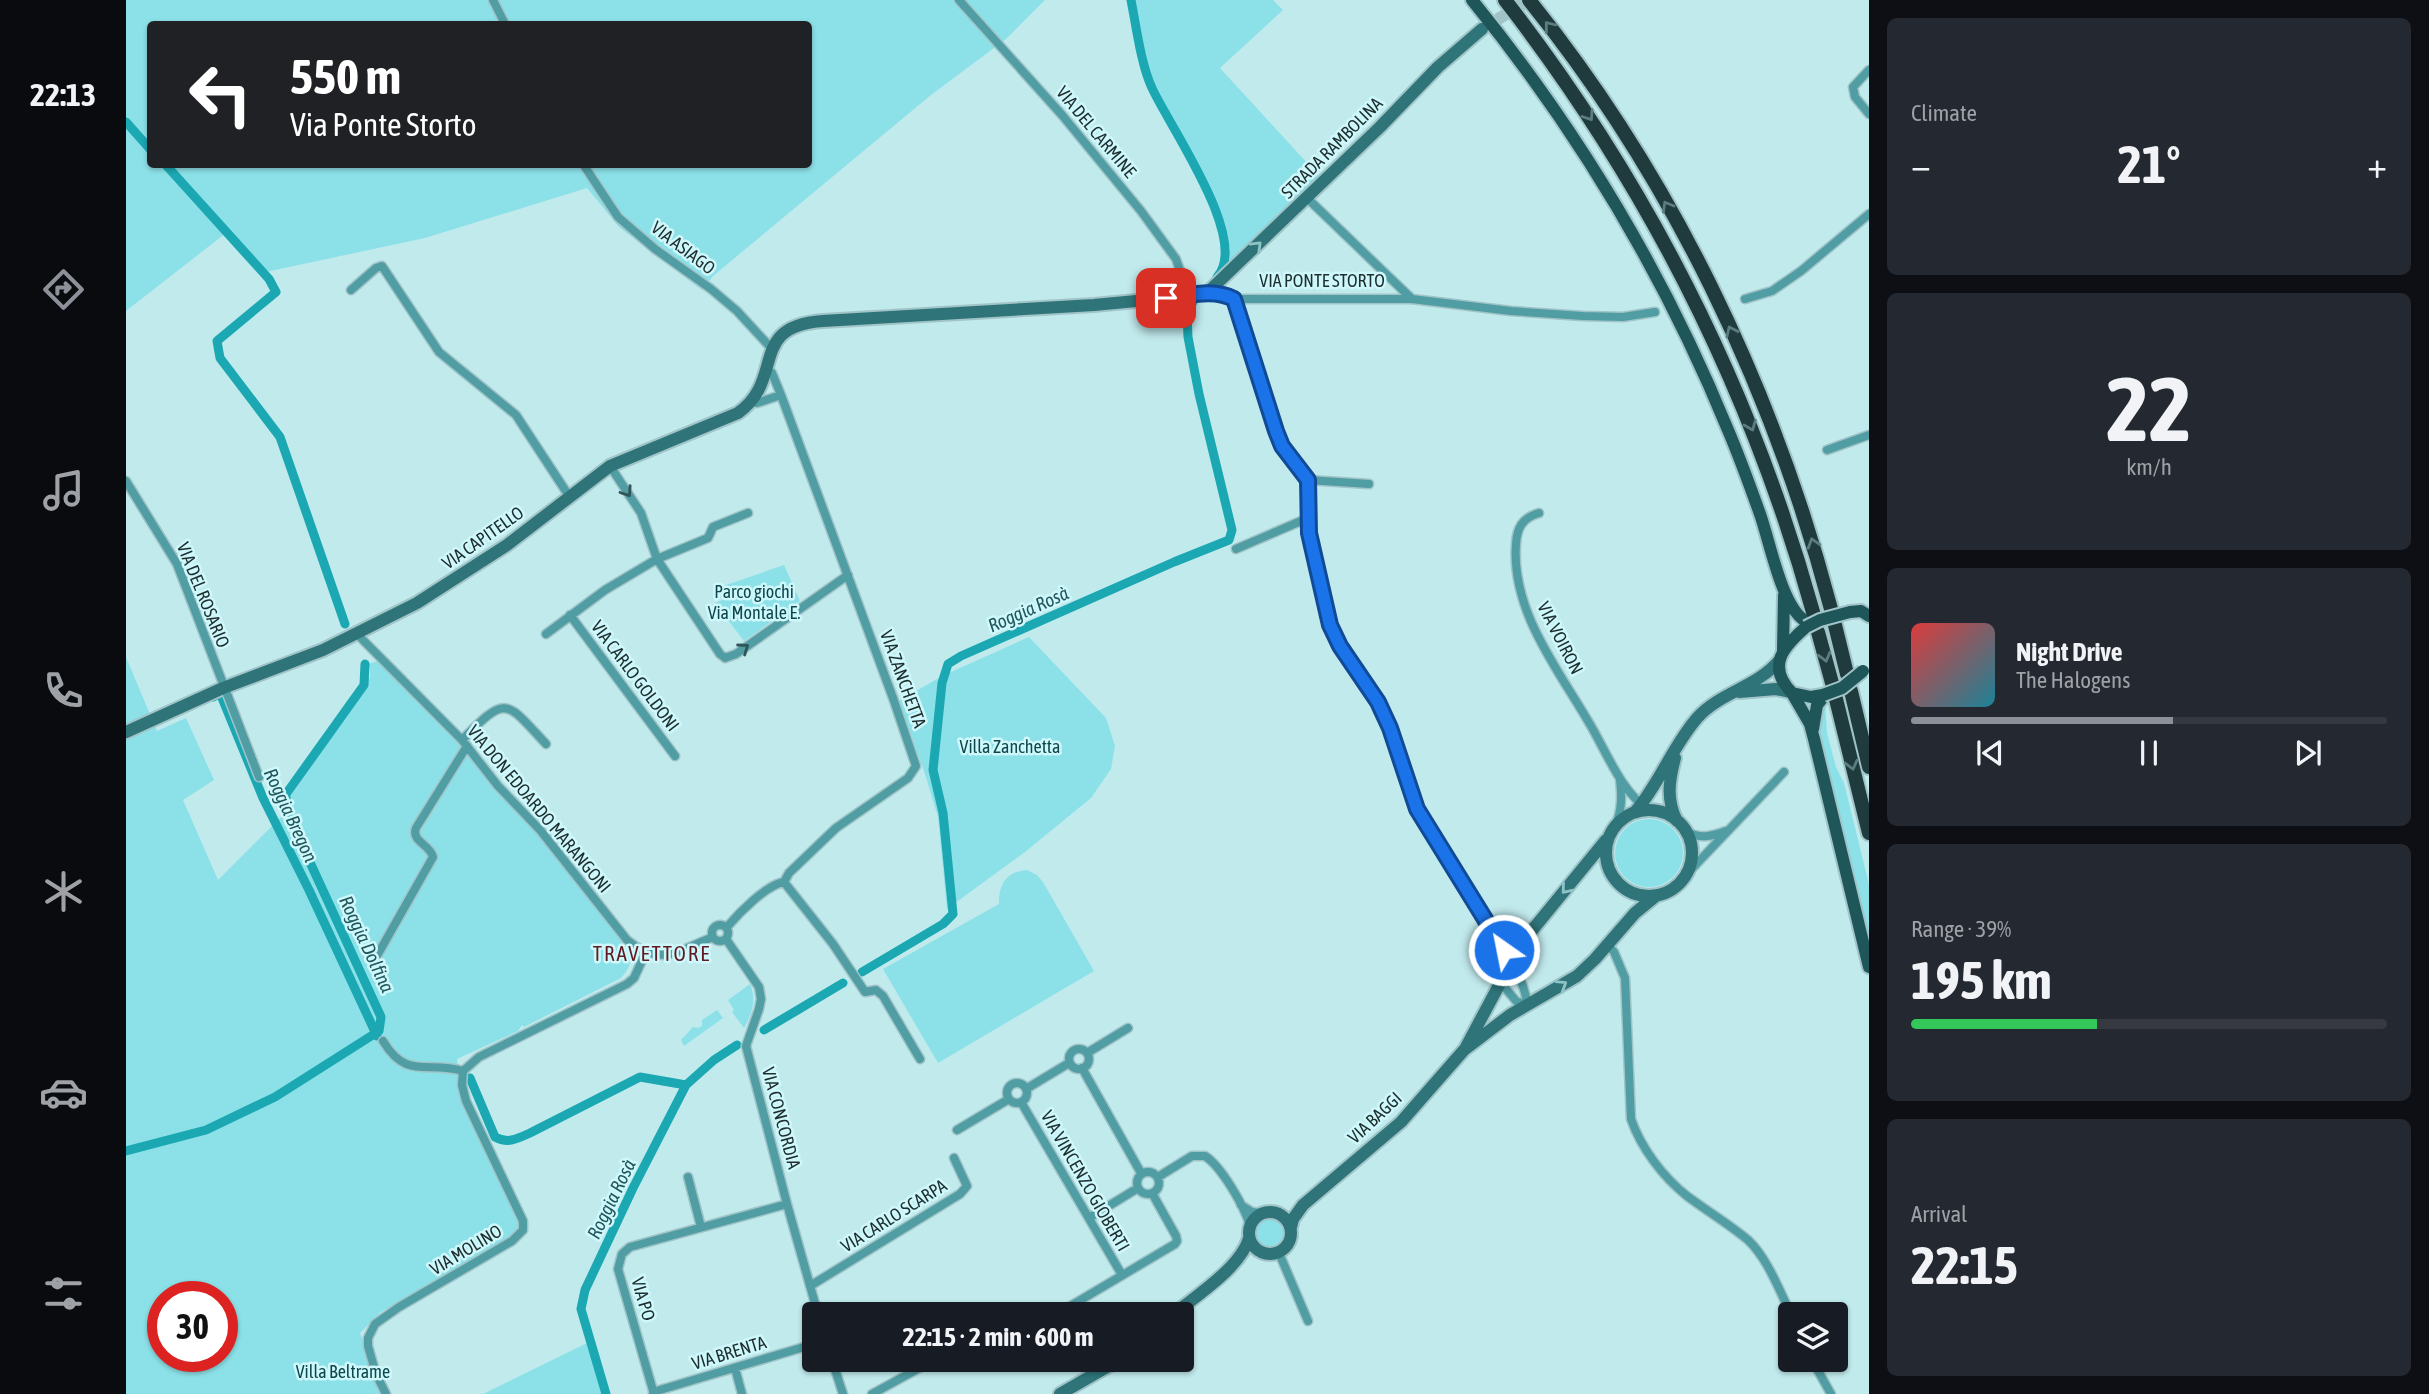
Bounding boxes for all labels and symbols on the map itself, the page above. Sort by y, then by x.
one-way arrow [1545,21,1558,33]
street label: VIA DEL CARMINE [1052,82,1141,182]
street label: STRADA RAMBOLINA [1277,93,1387,203]
one-way arrow [1581,108,1593,121]
one-way arrow [1662,200,1675,213]
street label: VIA ASIAGO [647,217,719,278]
one-way arrow [1249,241,1262,254]
pin [1136,268,1196,328]
street label: VIA PONTE STORTO [1259,270,1385,291]
one-way arrow [1726,325,1740,338]
one-way arrow [1742,419,1756,431]
one-way arrow [619,484,631,497]
street label: VIA CAPITELLO [438,502,528,573]
one-way arrow [1806,537,1821,549]
street label: VIA DEL ROSARIO [173,539,234,651]
park label: Parco giochi Via Montale E. [708,581,800,623]
water label: Roggia Rosà [984,581,1072,636]
street label: VIA VOIRON [1533,598,1588,677]
street label: VIA CARLO GOLDONI [587,616,684,735]
street label: VIA ZANCHETTA [876,627,931,731]
one-way arrow [736,644,749,656]
one-way arrow [1817,651,1831,663]
street label: VIA DON EDOARDO MARANGONI [463,721,616,897]
park label: Villa Zanchetta [960,736,1060,757]
one-way arrow [1844,759,1858,771]
water label: Roggia Bregon [260,765,322,865]
one-way arrow [1562,881,1574,894]
water label: Roggia Dolfina [335,892,399,996]
position arrow [1467,913,1541,987]
district label: TRAVETTORE [593,941,711,965]
one-way arrow [1554,981,1567,994]
street label: VIA CONCORDIA [758,1065,805,1171]
street label: VIA BAGGI [1343,1088,1406,1148]
street label: VIA VINCENZO GIOBERTI [1037,1107,1134,1255]
water label: Roggia Rosà [582,1156,640,1242]
street label: VIA CARLO SCARPA [837,1175,951,1256]
street label: VIA MOLINO [426,1220,505,1279]
street label: VIA PO [627,1275,660,1323]
speed limit sign: 30 [147,1281,238,1372]
street label: VIA BRENTA [689,1331,769,1374]
park label: Villa Beltrame [296,1361,390,1382]

